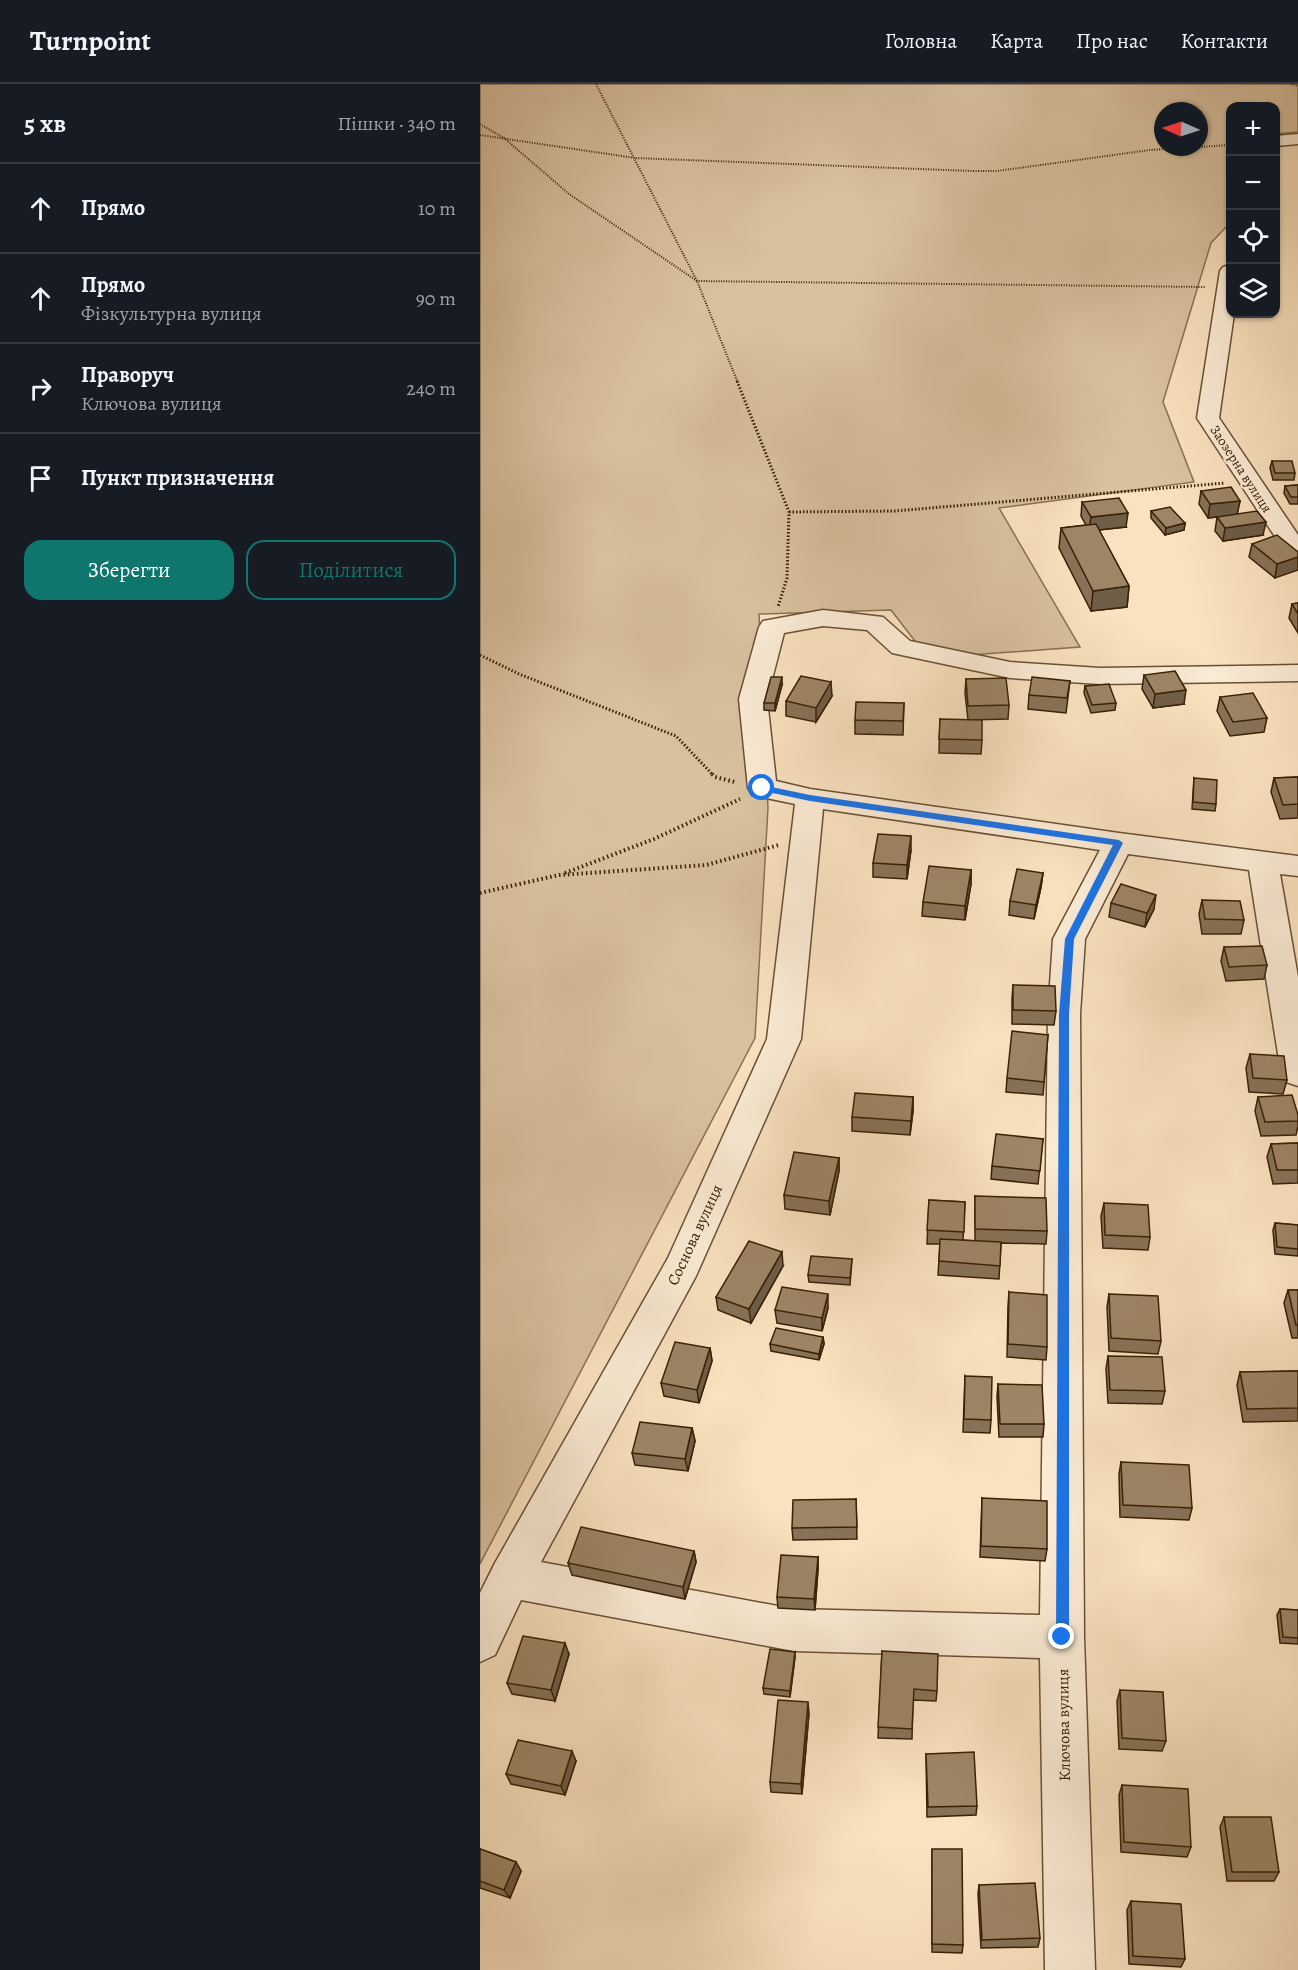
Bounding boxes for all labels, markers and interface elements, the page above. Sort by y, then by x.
text: Turnpoint [30,22,151,60]
text: Головна [885,27,957,55]
text: Карта [990,27,1043,55]
text: Про нас [1076,27,1148,55]
text: Контакти [1181,27,1268,55]
north arrow [1154,102,1208,156]
map controls [1226,102,1280,318]
button: + [1226,102,1280,156]
text: 5 хв [24,106,66,141]
text: Пішки · 340 m [337,110,456,137]
button: − [1226,156,1280,210]
icon: ahead [24,192,57,225]
text: Прямо [81,193,145,223]
text: 10 m [418,195,456,222]
button: locate [1226,210,1280,264]
button: layers [1226,264,1280,318]
text: Прямо [81,270,145,300]
icon: ahead [24,282,57,315]
text: 90 m [416,285,456,312]
text: Фізкультурна вулиця [81,300,262,327]
text: Праворуч [81,360,174,390]
icon: right [24,372,57,405]
text: 240 m [406,375,456,402]
text: Ключова вулиця [81,390,222,417]
street label: Заозерна вулиця [1206,422,1277,517]
icon: arrive [24,462,57,495]
text: Пункт призначення [81,463,274,493]
button: Зберегти [24,540,234,600]
button: Поділитися [246,540,456,600]
route start [748,774,774,800]
street label: Соснова вулиця [662,1181,728,1289]
route end [1048,1623,1074,1649]
street label: Ключова вулиця [1052,1668,1076,1781]

